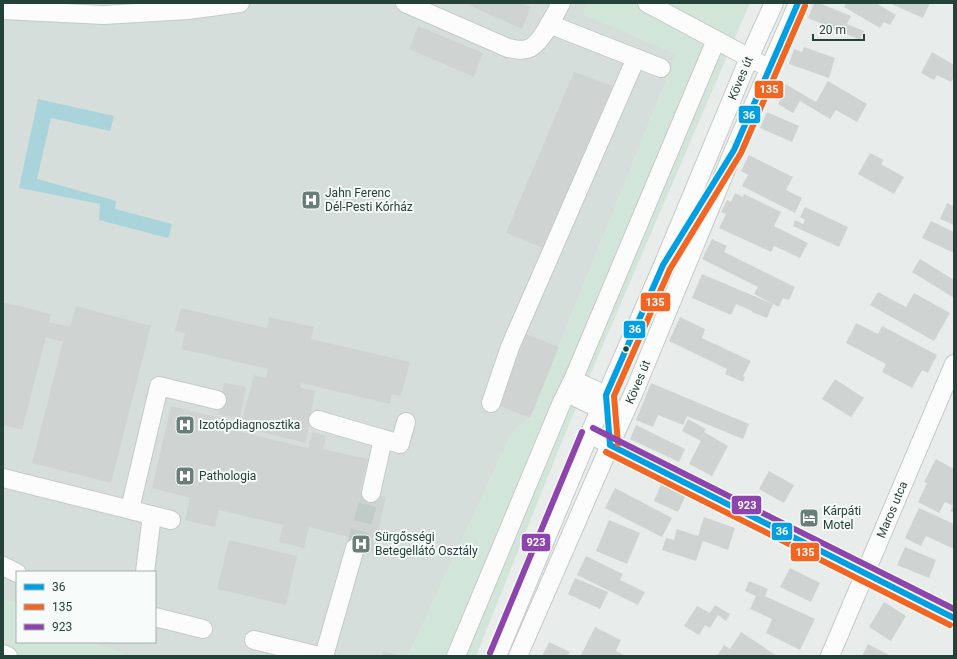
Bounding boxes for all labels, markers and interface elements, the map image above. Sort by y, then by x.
scale bar [813,16,864,42]
text: 20 m [819,23,846,37]
street label: Köves út [725,54,756,102]
line badge: 135 [754,80,784,99]
text: 135 [760,83,778,96]
line badge: 36 [738,105,761,124]
text: 36 [743,109,755,122]
place label: Jahn Ferenc Dél-Pesti Kórház [325,186,413,214]
hospital icon: Jahn Ferenc Dél-Pesti Kórház [300,189,322,211]
line badge: 135 [640,292,671,312]
text: 135 [646,296,664,309]
line badge: 36 [623,320,646,339]
text: 36 [629,323,641,336]
unlabelled marker [621,344,631,354]
street label: Köves út [623,358,653,406]
hospital icon: Izotópdiagnosztika [174,414,196,436]
place label: Izotópdiagnosztika [199,418,300,432]
hospital icon: Pathologia [174,465,196,487]
place label: Pathologia [199,469,256,483]
street label: Maros utca [874,479,910,540]
line badge: 923 [731,495,762,515]
text: 923 [738,499,756,512]
place label: Kárpáti Motel [823,504,861,532]
hotel icon: Kárpáti Motel [798,507,820,529]
line badge: 36 [771,522,793,541]
text: 36 [776,525,788,538]
place label: Sürgősségi Betegellátó Osztály [375,530,478,558]
hospital icon: Sürgősségi Betegellátó Osztály [350,533,372,555]
line badge: 923 [521,533,551,552]
text: 923 [527,536,545,549]
line badge: 135 [790,542,820,562]
text: 135 [796,546,814,559]
legend [16,571,156,643]
text: 36 [52,580,66,594]
text: 135 [52,600,72,614]
text: 923 [52,620,72,634]

